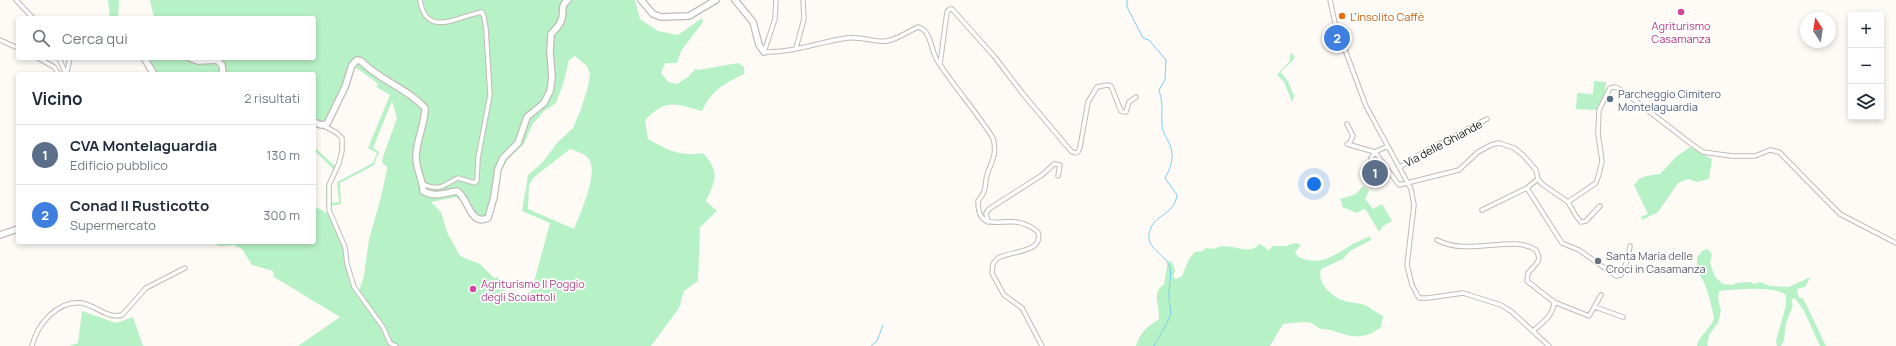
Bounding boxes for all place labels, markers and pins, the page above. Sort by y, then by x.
marker: Agriturismo Casamanza [1676,7,1686,17]
place label: L'insolito Caffè [1350,9,1425,24]
marker: L'insolito Caffè [1337,11,1347,21]
place label: Agriturismo Casamanza [1651,18,1711,46]
pin: 2 [1324,23,1350,53]
place label: Parcheggio Cimitero Montelaguardia [1618,86,1722,114]
marker: Parcheggio Cimitero Montelaguardia [1605,94,1615,104]
pin: 1 [1362,158,1388,188]
place label: Santa Maria delle Croci in Casamanza [1606,248,1706,276]
marker: Santa Maria delle Croci in Casamanza [1593,256,1603,266]
place label: Agriturismo Il Poggio degli Scoiattoli [481,276,585,304]
marker: Agriturismo Il Poggio degli Scoiattoli [468,284,478,294]

